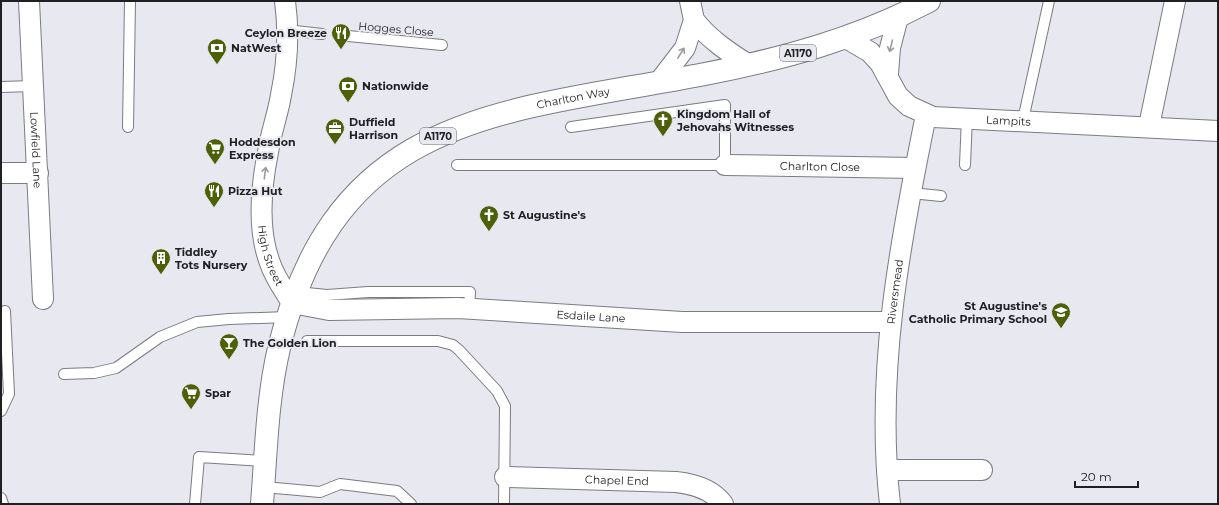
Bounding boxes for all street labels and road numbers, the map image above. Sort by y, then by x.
street label: Hogges Close [358,19,435,39]
road number: A1170 [780,45,816,61]
street label: Charlton Way [535,84,611,112]
street label: Lowfield Lane [27,111,45,189]
street label: Lampits [986,113,1032,129]
road number: A1170 [420,128,456,144]
street label: Charlton Close [780,159,861,174]
street label: High Street [255,224,287,289]
street label: Riversmead [884,258,906,325]
street label: Esdaile Lane [556,307,626,325]
street label: Chapel End [585,472,649,488]

